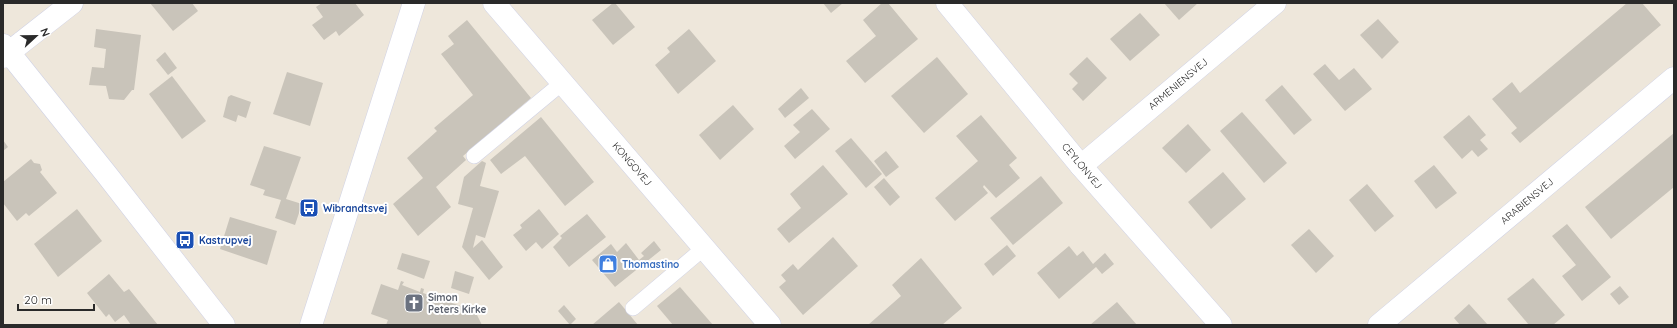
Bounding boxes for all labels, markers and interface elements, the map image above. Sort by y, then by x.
north arrow [16,16,56,56]
text: N [37,26,53,39]
street label: ARMENIENSVEJ [1146,55,1210,113]
street label: KONGOVEJ [609,139,655,189]
street label: CEYLONVEJ [1059,140,1105,192]
street label: ARABIENSVEJ [1498,175,1556,227]
bus stop icon: Wibrandtsvej [298,197,320,219]
place label: Wibrandtsvej [323,202,387,215]
bus stop icon: Kastrupvej [174,229,196,251]
place label: Kastrupvej [199,234,252,247]
shop icon: Thomastino [597,253,619,275]
place label: Thomastino [622,258,679,271]
scale bar [18,286,94,312]
place label: Simon Peters Kirke [428,291,486,316]
text: 20 m [24,292,52,307]
church icon: Simon Peters Kirke [403,292,425,314]

